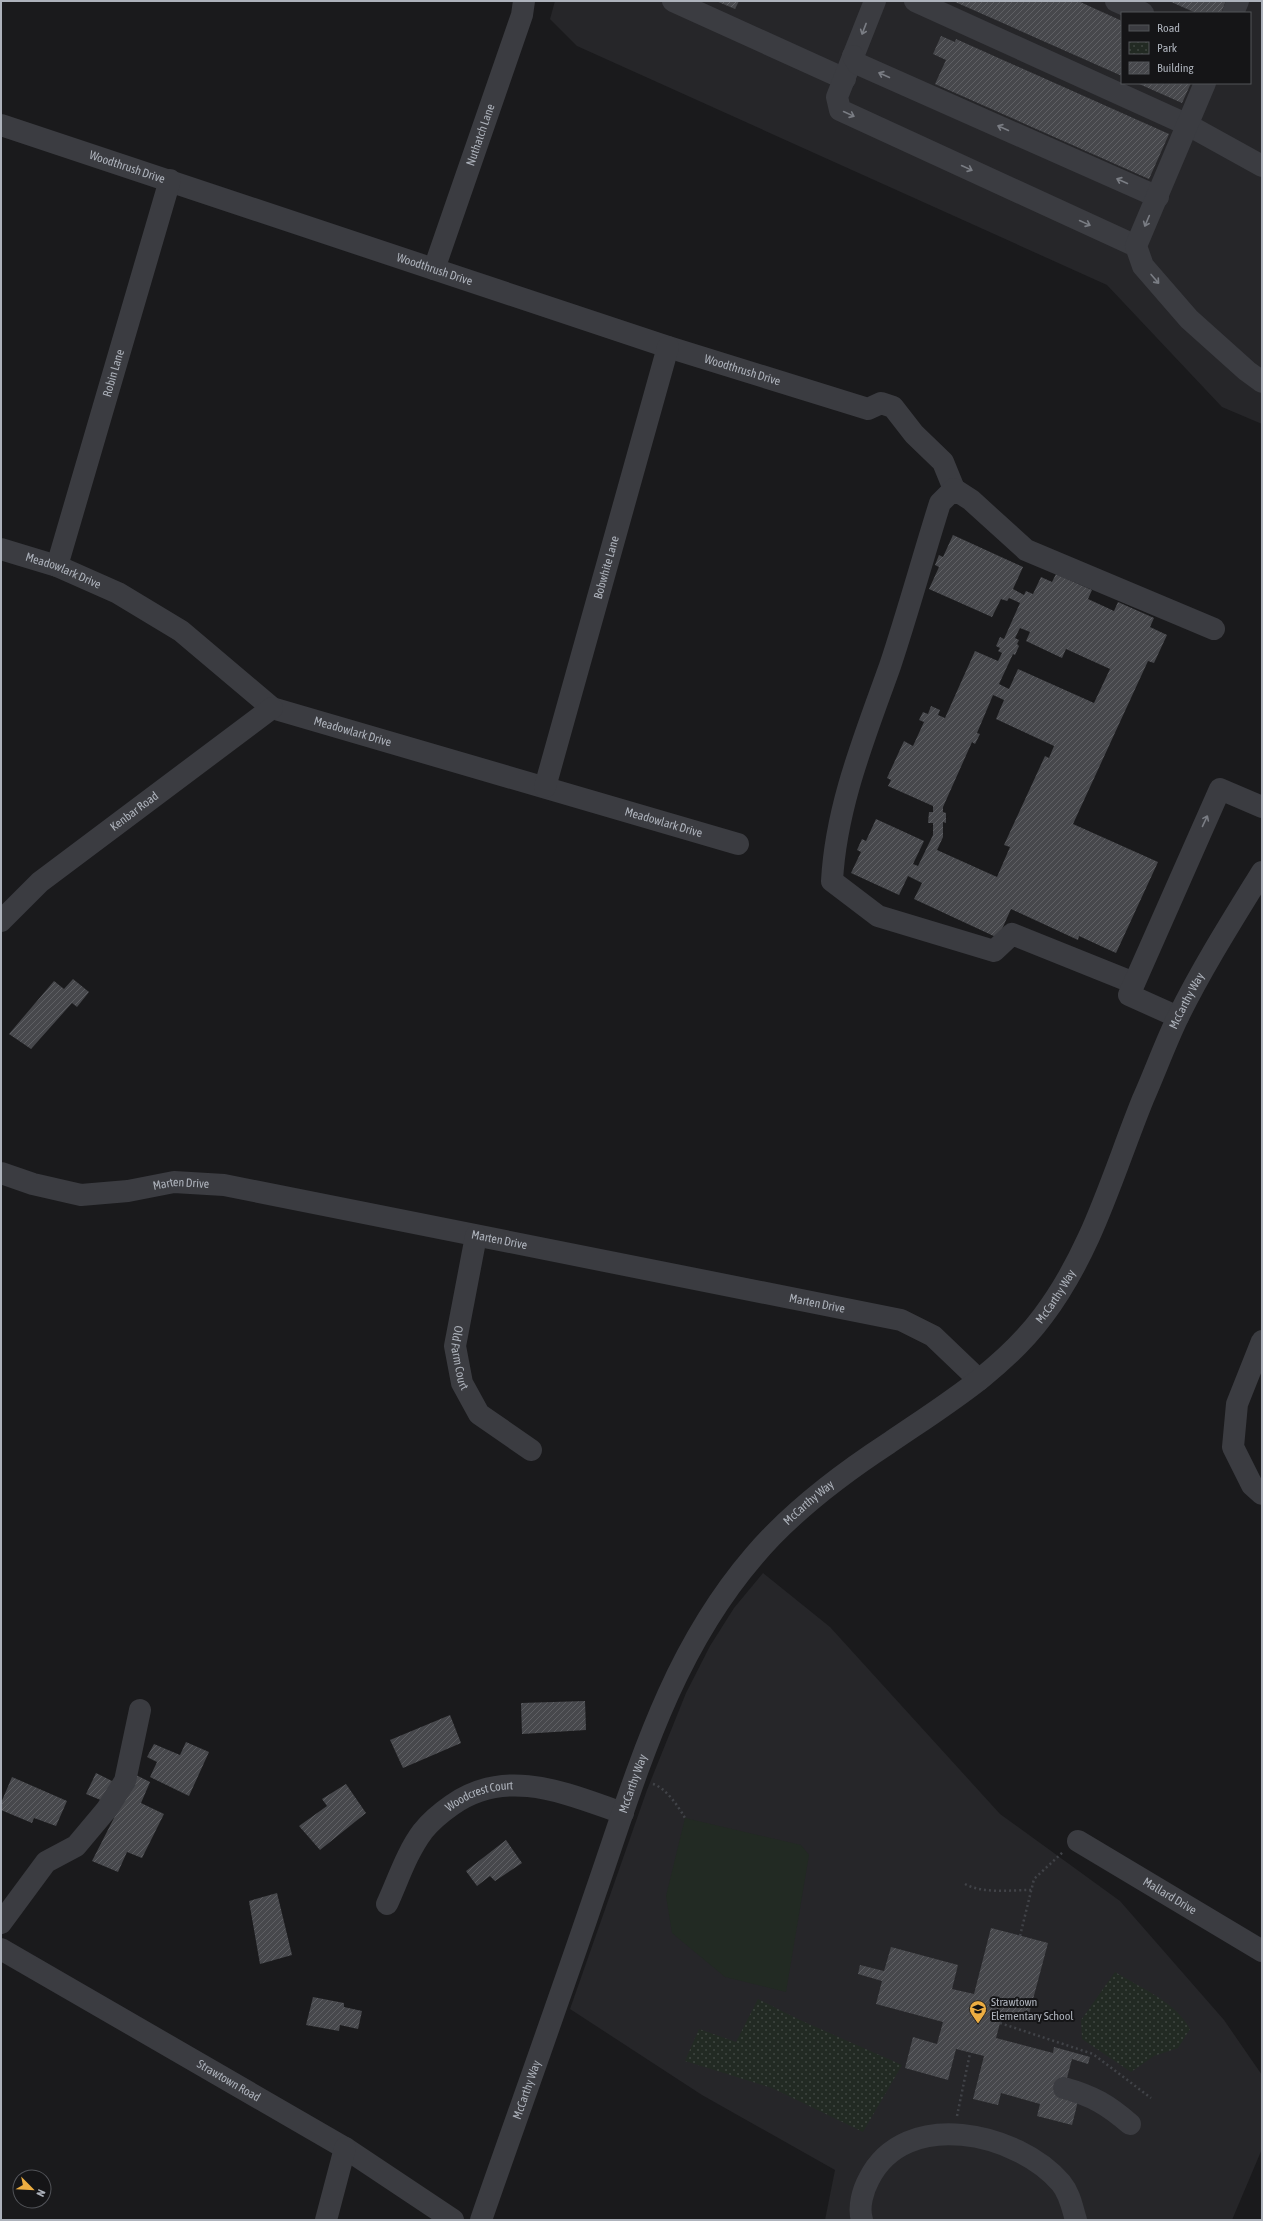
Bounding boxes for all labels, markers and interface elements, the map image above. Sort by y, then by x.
legend [1121,12,1251,84]
text: Road [1157,21,1180,35]
one-way arrow [860,22,868,34]
text: Park [1157,41,1178,55]
text: Building [1157,61,1195,75]
one-way arrow [879,71,891,79]
street label: Nuthatch Lane [463,102,498,168]
one-way arrow [843,111,855,118]
one-way arrow [998,124,1010,131]
street label: Woodthrush Drive [87,148,167,186]
one-way arrow [961,165,973,172]
one-way arrow [1116,177,1128,184]
one-way arrow [1143,215,1150,227]
one-way arrow [1079,219,1091,227]
street label: Woodthrush Drive [395,250,474,288]
one-way arrow [1150,274,1159,285]
street label: Robin Lane [100,348,127,399]
street label: Woodthrush Drive [703,352,782,388]
street label: Bobwhite Lane [591,534,622,600]
street label: Meadowlark Drive [24,550,103,592]
street label: Meadowlark Drive [312,714,393,749]
street label: Kenbar Road [108,789,161,834]
street label: Meadowlark Drive [623,804,704,840]
one-way arrow [1202,816,1209,828]
street label: McCarthy Way [1166,970,1207,1031]
street label: Marten Drive [152,1175,210,1193]
street label: Marten Drive [470,1228,529,1252]
street label: McCarthy Way [1033,1267,1078,1326]
street label: Marten Drive [788,1291,846,1316]
street label: Old Farm Court [448,1324,472,1393]
street label: McCarthy Way [781,1477,837,1528]
street label: McCarthy Way [616,1752,650,1815]
street label: Woodcrest Court [443,1778,514,1814]
street label: Mallard Drive [1141,1875,1199,1917]
place label: Strawtown Elementary School [991,1995,1074,2023]
school or university icon: Strawtown Elementary School [968,1999,988,2024]
street label: Strawtown Road [194,2057,263,2105]
street label: McCarthy Way [510,2058,544,2121]
north arrow [12,2169,52,2209]
text: N [34,2188,48,2198]

